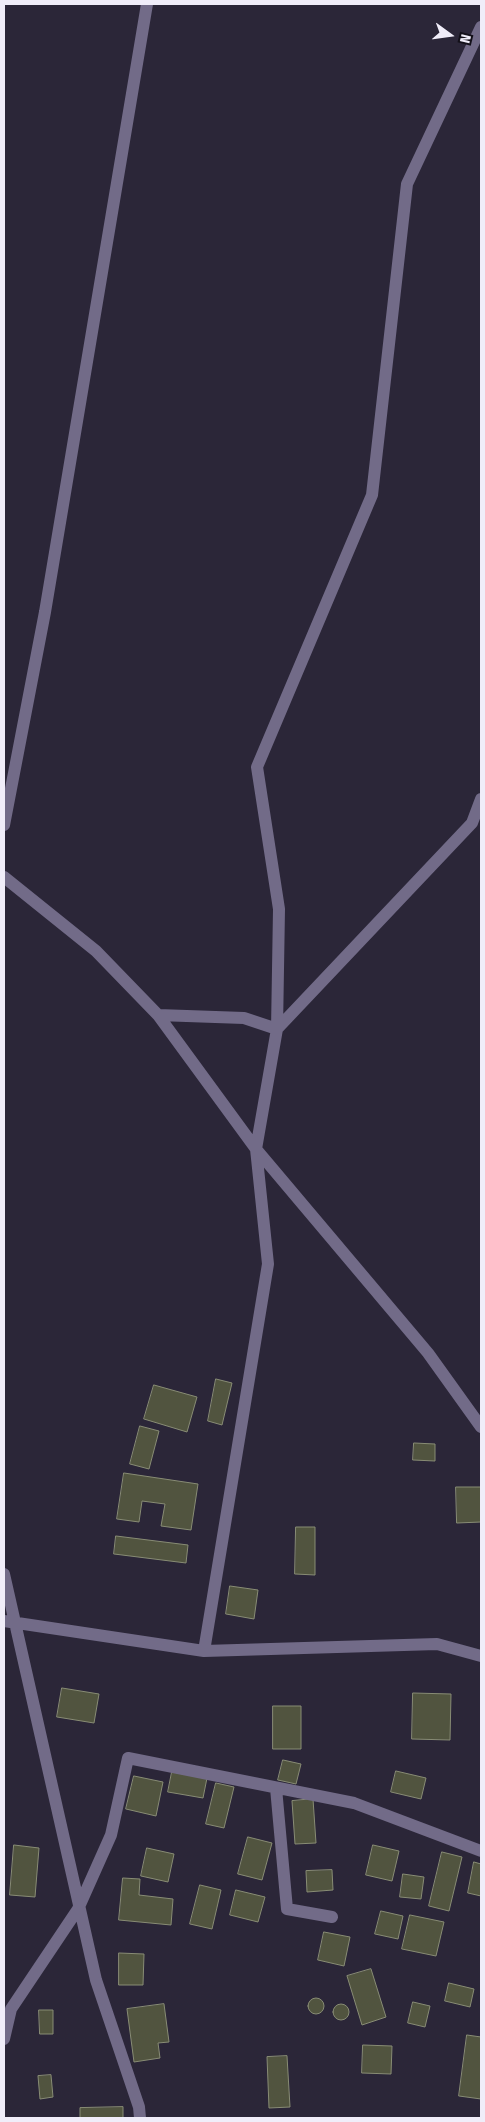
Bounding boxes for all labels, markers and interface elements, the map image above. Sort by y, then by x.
north arrow [425,10,475,60]
text: N [456,33,474,45]

